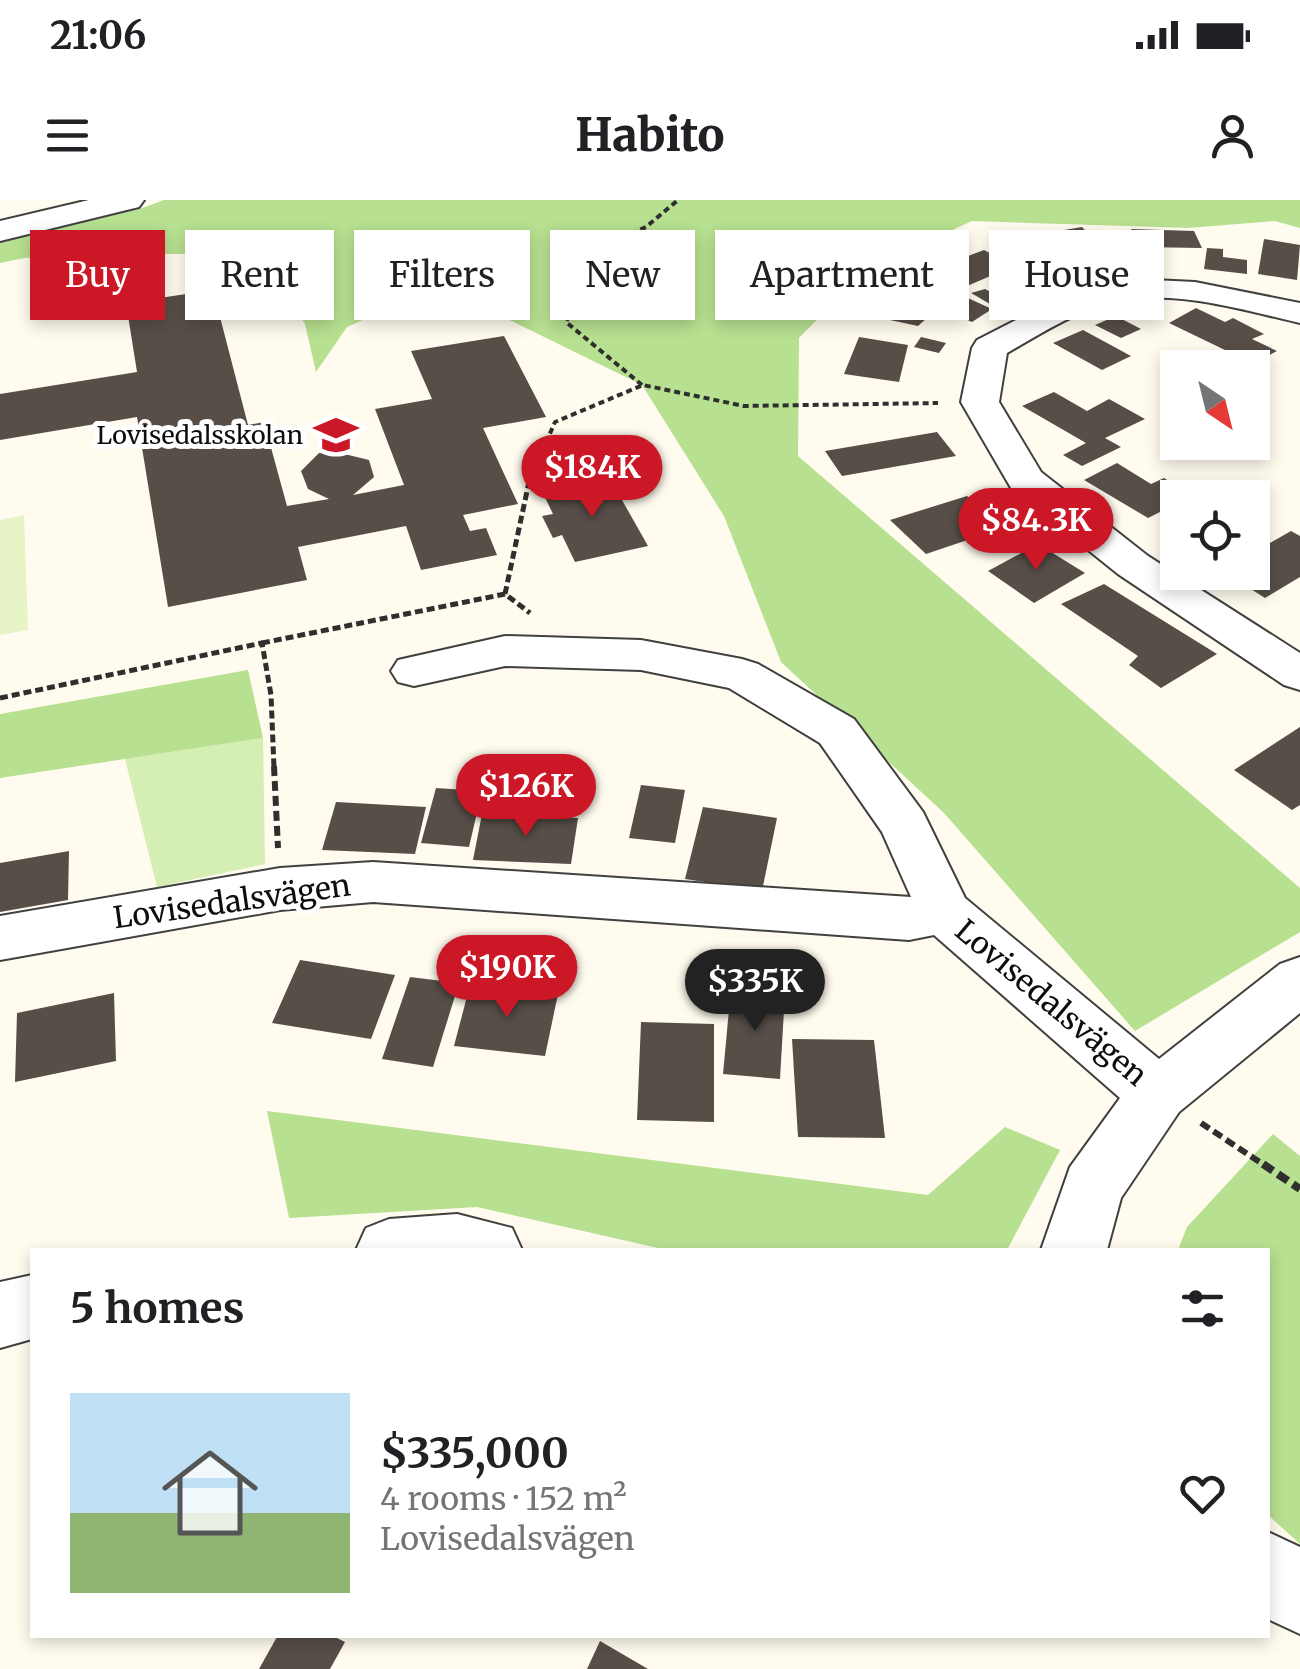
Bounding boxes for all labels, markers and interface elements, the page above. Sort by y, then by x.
text: 21:06 [50,12,146,59]
text: Habito [575,107,725,163]
icon: menu [40,108,95,163]
icon: person [1205,108,1260,163]
chip: Buy [30,230,165,320]
chip: Rent [185,230,334,320]
chip: Filters [354,230,530,320]
chip: New [550,230,695,320]
chip: Apartment [715,230,969,320]
chip: House [989,230,1164,320]
north arrow [1160,350,1270,460]
map controls [1160,350,1270,590]
school or university icon: Lovisedalsskolan [312,411,360,459]
place label: Lovisedalsskolan [97,419,303,451]
pin: $184K [522,435,662,520]
text: $184K [543,447,641,487]
button: locate [1160,480,1270,590]
pin: $84.3K [955,488,1117,573]
text: $84.3K [980,500,1092,540]
pin: $126K [456,754,596,839]
text: $126K [478,766,574,806]
street label: Lovisedalsvägen [111,866,353,936]
street label: Lovisedalsvägen [948,911,1155,1094]
pin: $190K [437,935,577,1020]
text: $190K [458,947,556,987]
pin: $335K [685,949,825,1034]
text: $335K [707,961,803,1001]
icon: filters [1175,1281,1230,1336]
text: 5 homes [70,1282,244,1334]
text: $335,000 [380,1427,569,1479]
icon: home [150,1433,270,1553]
icon: heart [1175,1466,1230,1521]
text: 4 rooms · 152 m² [380,1479,627,1519]
text: Lovisedalsvägen [380,1519,635,1559]

